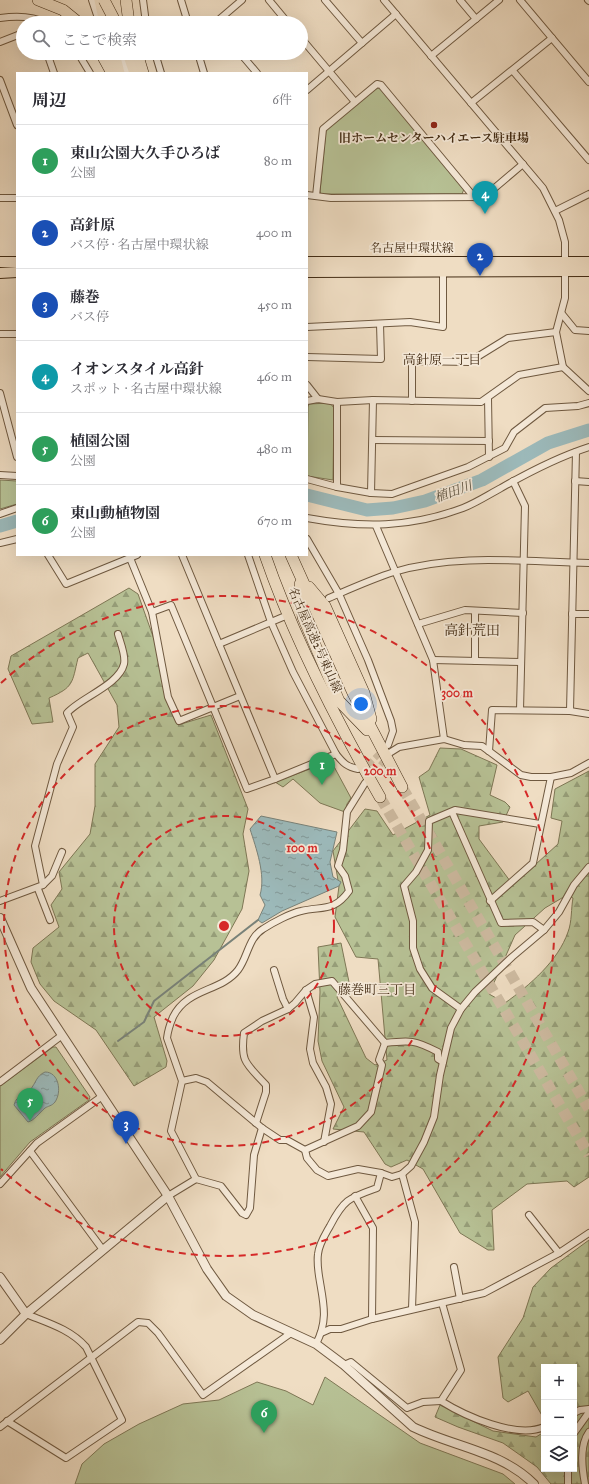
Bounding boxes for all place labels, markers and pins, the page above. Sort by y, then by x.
marker: 旧ホームセンターハイエース駐車場 [429,120,439,130]
place label: 旧ホームセンターハイエース駐車場 [339,131,529,145]
pin: 4 [472,181,498,214]
pin: 2 [467,243,493,276]
pin: 1 [309,752,335,785]
centre of rings [217,919,231,933]
pin: 5 [17,1088,43,1121]
pin: 3 [113,1111,139,1144]
pin: 6 [251,1400,277,1433]

